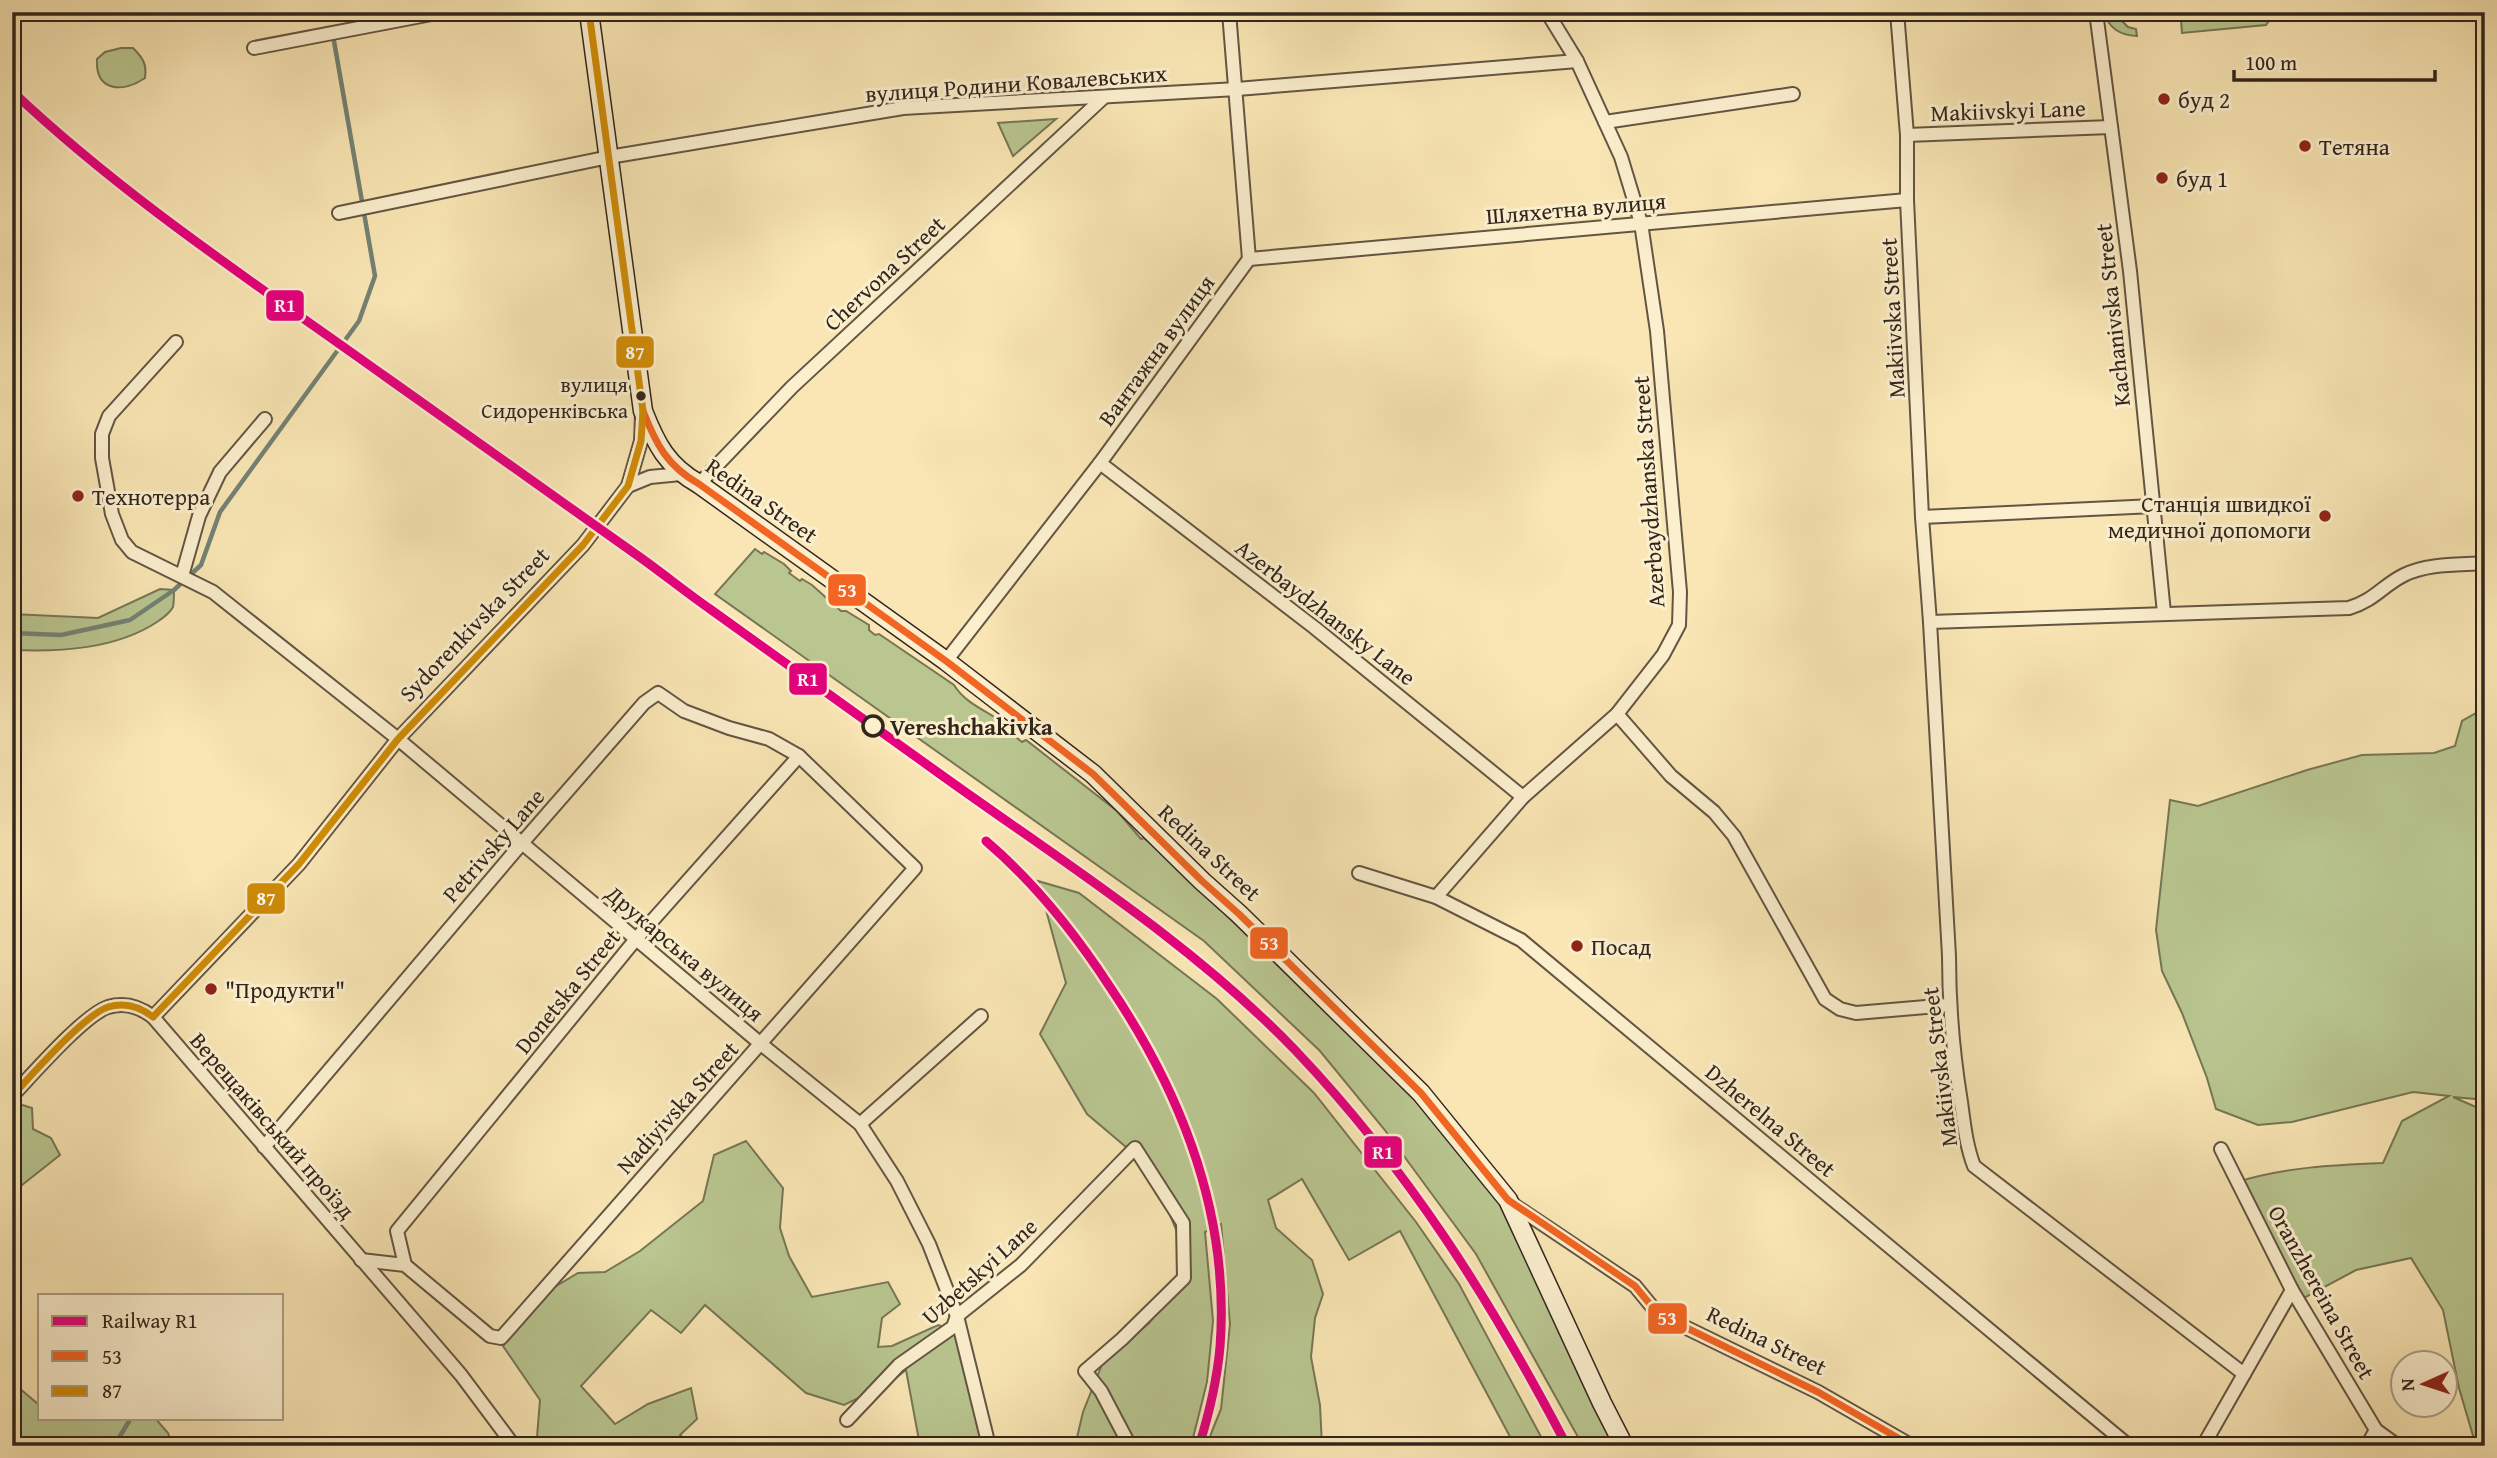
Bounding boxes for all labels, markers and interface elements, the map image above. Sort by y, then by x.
scale bar [2234,38,2436,82]
text: 100 m [2245,47,2297,78]
street label: вулиця Родини Ковалевських [864,56,1168,110]
place label: буд 2 [2178,83,2230,116]
street label: Makiivskyi Lane [1930,91,2086,129]
marker: буд 2 [2156,91,2172,107]
place label: Тетяна [2319,130,2390,163]
marker: Тетяна [2297,138,2313,154]
place label: буд 1 [2176,162,2228,195]
marker: буд 1 [2154,170,2170,186]
street label: Шляхетна вулиця [1485,184,1668,232]
street label: Chervona Street [816,208,952,338]
street label: Kachanivska Street [2086,222,2138,408]
street label: Makiivska Street [1871,237,1913,399]
street label: Вантажна вулиця [1090,267,1222,432]
line badge: R1 [265,289,305,322]
text: R1 [274,291,296,319]
line badge: 87 [615,335,655,369]
text: 87 [625,338,645,366]
place label: вулиця Сидоренківська [481,369,628,426]
street label: Azerbaydzhanska Street [1623,375,1673,609]
marker: вулиця Сидоренківська [634,389,648,403]
street label: Redina Street [699,449,825,551]
place label: Технотерра [92,480,210,513]
place label: Станція швидкої медичної допомоги [2108,487,2311,546]
marker: Технотерра [70,488,86,504]
marker: Станція швидкої медичної допомоги [2317,508,2333,524]
street label: Azerbaydzhansky Lane [1229,531,1423,693]
street label: Sydorenkivska Street [391,539,557,709]
line badge: 53 [827,573,867,607]
text: 53 [837,576,857,604]
line badge: R1 [788,662,828,696]
text: R1 [797,665,819,693]
place label: Vereshchakivka [890,710,1053,743]
marker: Vereshchakivka [862,715,884,737]
street label: Petrivsky Lane [434,781,552,909]
street label: Redina Street [1151,796,1269,908]
street label: Друкарська вулиця [598,876,771,1029]
line badge: 87 [246,882,286,915]
text: 87 [256,884,276,912]
street label: Donetska Street [506,921,628,1061]
line badge: 53 [1249,926,1289,960]
text: 53 [1259,929,1279,957]
place label: Посад [1591,930,1652,963]
marker: Посад [1569,938,1585,954]
place label: "Продукти" [225,973,345,1006]
marker: "Продукти" [203,981,219,997]
street label: Makiivska Street [1913,985,1965,1149]
street label: Верещаківський проїзд [183,1025,364,1226]
street label: Nadiyivska Street [608,1033,746,1181]
street label: Dzherelna Street [1699,1056,1843,1184]
line badge: R1 [1363,1135,1403,1169]
text: R1 [1372,1138,1394,1166]
street label: Oranzhereina Street [2260,1199,2384,1385]
street label: Uzbetskyi Lane [914,1210,1044,1332]
legend [38,1294,284,1420]
street label: Redina Street [1701,1297,1833,1383]
line badge: 53 [1647,1302,1688,1335]
text: 53 [1657,1304,1677,1332]
text: Railway R1 [102,1305,198,1336]
text: 53 [102,1341,122,1372]
north arrow [2388,1350,2458,1420]
text: 87 [102,1375,122,1406]
text: N [2393,1378,2421,1392]

